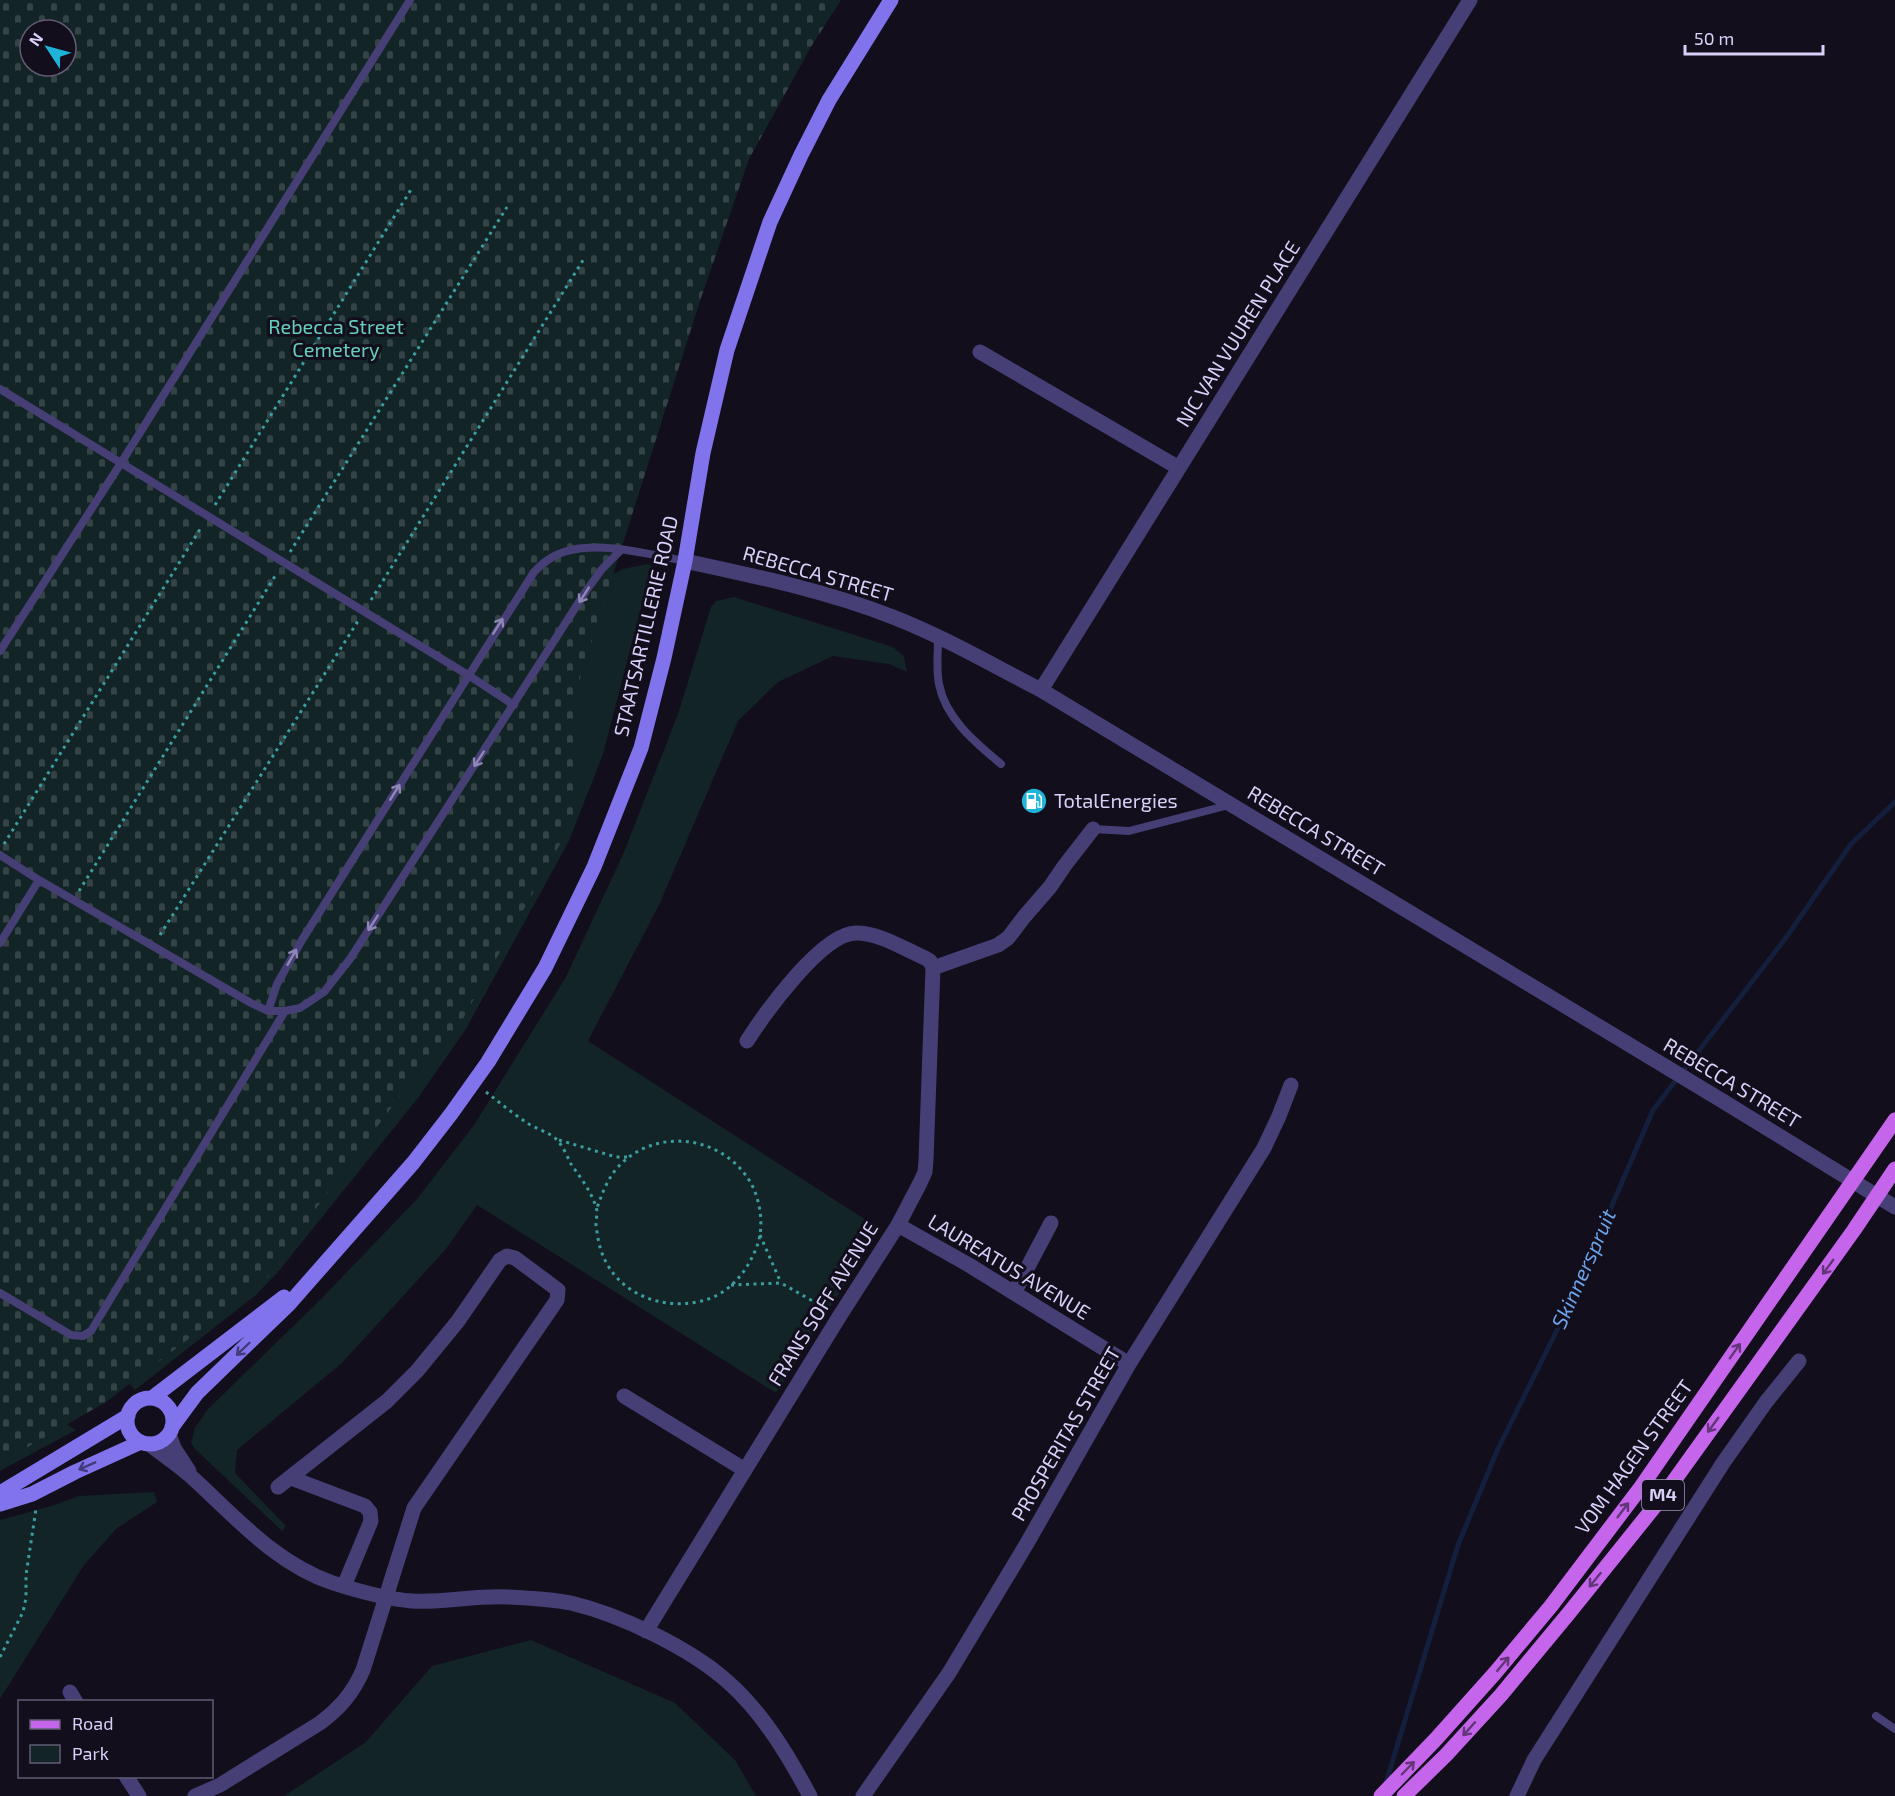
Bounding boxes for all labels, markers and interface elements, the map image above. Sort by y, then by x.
north arrow [18,18,78,78]
scale bar [1685,18,1823,56]
text: 50 m [1694,27,1734,49]
text: N [24,29,47,49]
street label: NIC VAN VUUREN PLACE [1170,236,1304,431]
park label: Rebecca Street Cemetery [268,314,404,361]
street label: STAATSARTILLERIE ROAD [608,513,682,739]
street label: REBECCA STREET [740,540,897,606]
one-way arrow [577,586,590,603]
one-way arrow [492,618,505,635]
one-way arrow [473,750,485,767]
street label: REBECCA STREET [1244,780,1390,881]
one-way arrow [389,784,401,801]
fuel station icon: TotalEnergies [1019,786,1049,816]
place label: TotalEnergies [1054,788,1178,812]
one-way arrow [367,914,379,931]
one-way arrow [287,949,298,967]
street label: REBECCA STREET [1660,1032,1806,1133]
water label: Skinnerspruit [1545,1205,1620,1332]
street label: LAUREATUS AVENUE [924,1208,1095,1324]
street label: FRANS SOFF AVENUE [762,1217,882,1390]
one-way arrow [1821,1258,1834,1274]
one-way arrow [236,1341,251,1356]
street label: PROSPERITAS STREET [1005,1342,1125,1525]
one-way arrow [1729,1343,1741,1359]
street label: VOM HAGEN STREET [1569,1374,1697,1538]
one-way arrow [1707,1416,1719,1432]
one-way arrow [79,1461,97,1472]
road number: M4 [1642,1480,1684,1510]
one-way arrow [1617,1503,1629,1519]
one-way arrow [1589,1572,1602,1588]
one-way arrow [1496,1657,1510,1672]
legend [18,1700,213,1778]
text: Road [72,1712,113,1734]
one-way arrow [1462,1721,1476,1736]
text: Park [72,1742,109,1764]
one-way arrow [1401,1760,1416,1775]

